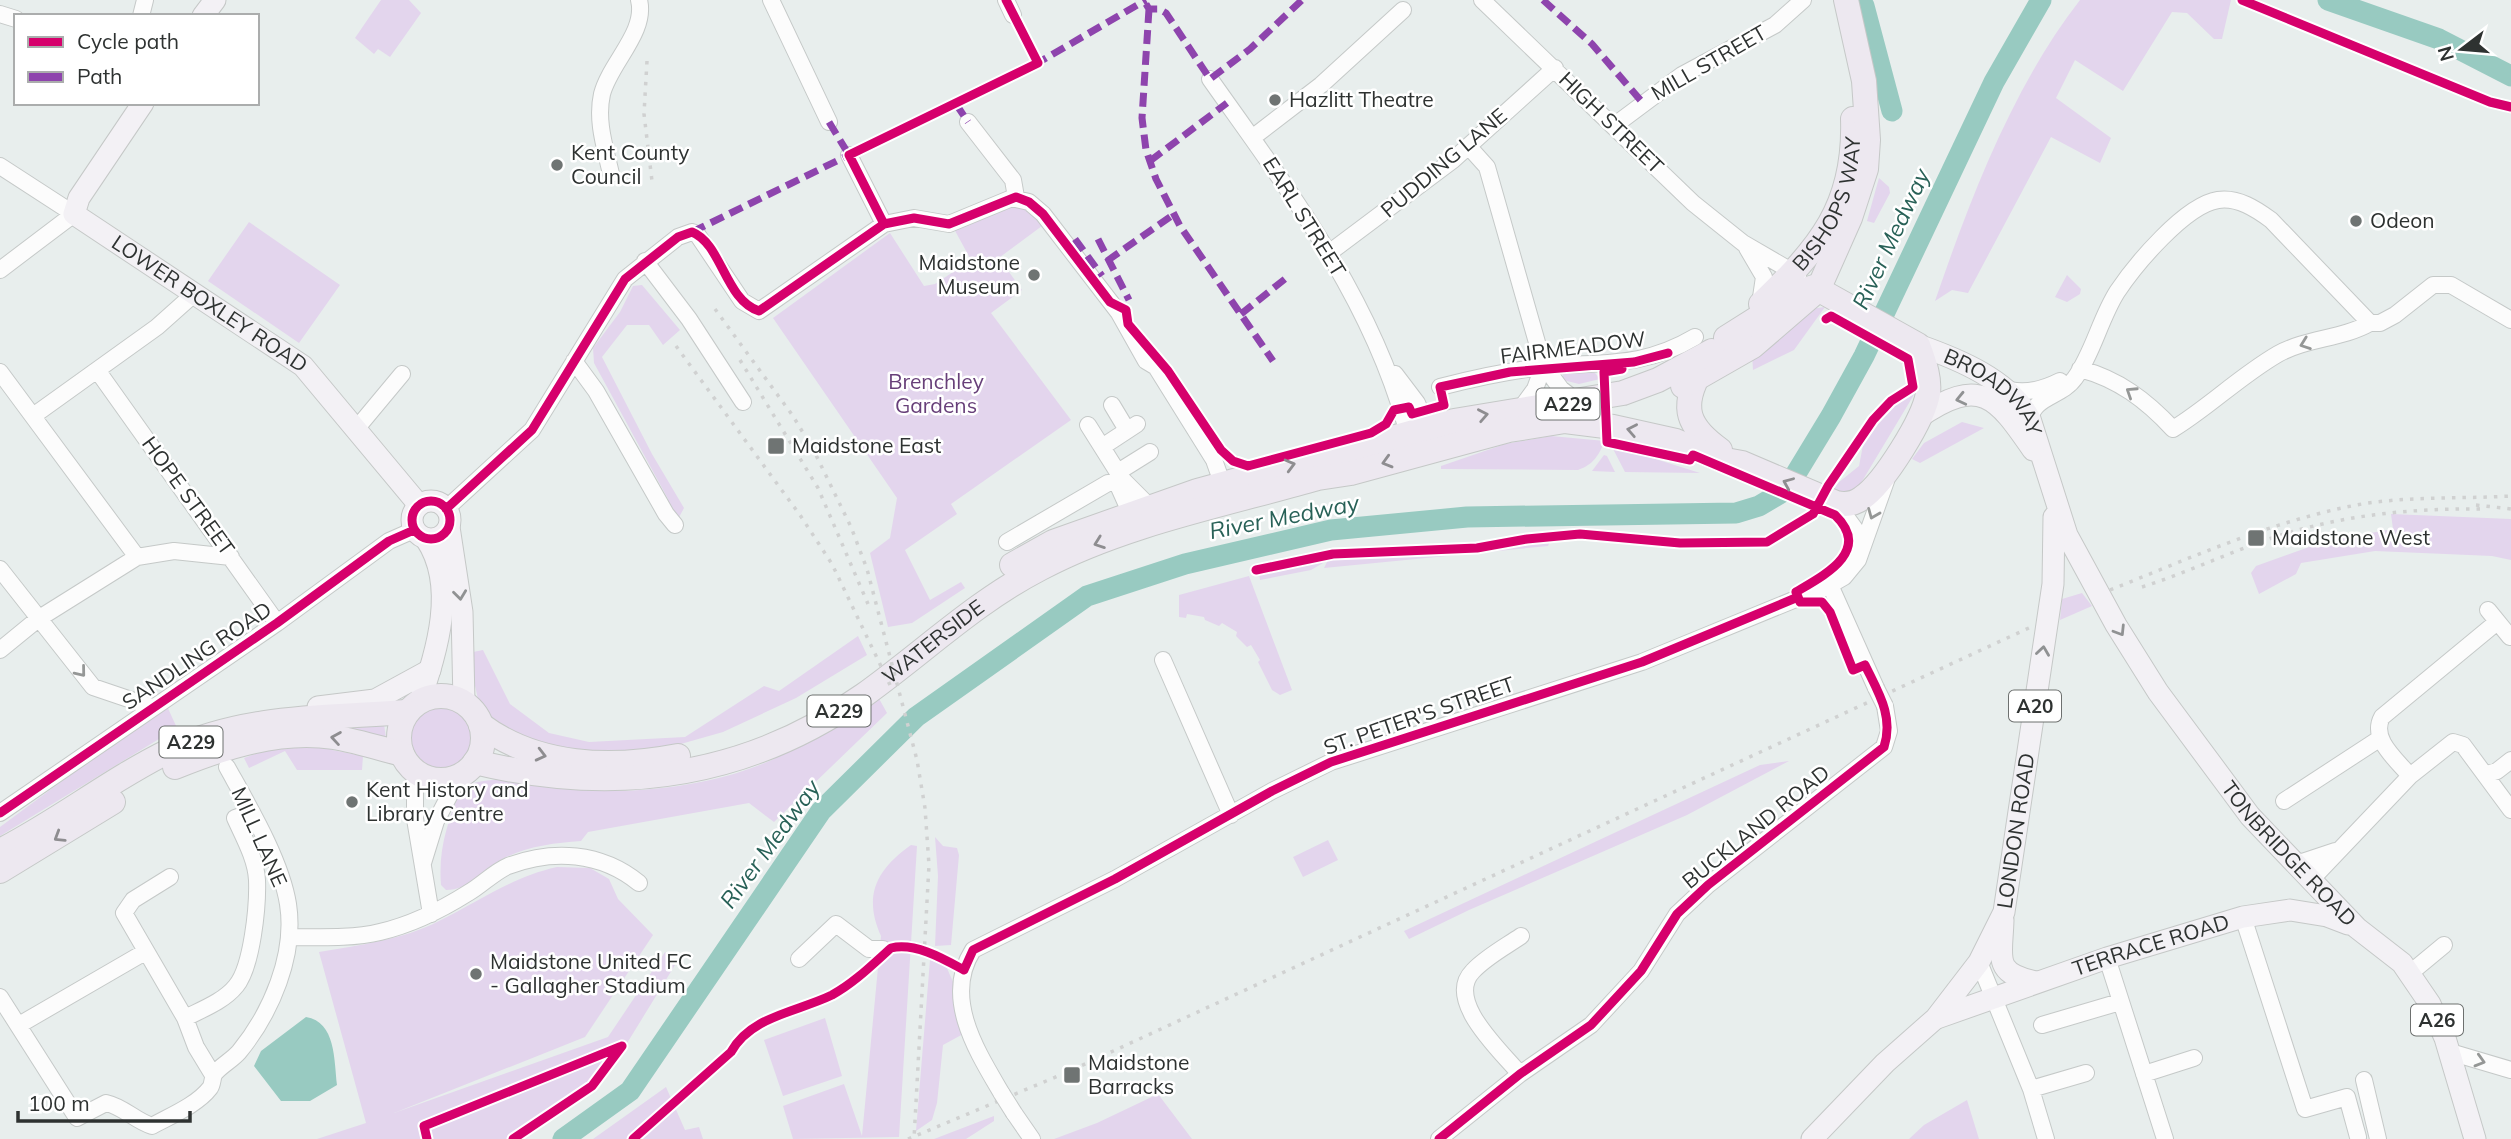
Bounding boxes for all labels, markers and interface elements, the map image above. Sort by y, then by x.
legend [14,14,259,105]
north arrow [2427,14,2497,84]
street label: MILL STREET [1646,18,1771,106]
text: Cycle path [77,28,179,54]
text: N [2432,43,2459,64]
text: Path [77,63,122,89]
street label: HIGH STREET [1554,66,1670,179]
place label: Hazlitt Theatre [1289,86,1434,112]
marker: Hazlitt Theatre [1267,92,1283,108]
street label: PUDDING LANE [1375,102,1512,223]
street label: BISHOPS WAY [1786,136,1865,276]
place label: Kent County Council [571,139,689,189]
street label: EARL STREET [1258,152,1352,281]
marker: Kent County Council [549,157,565,173]
water label: River Medway [1845,163,1936,314]
place label: Odeon [2370,207,2435,233]
marker: Odeon [2348,213,2364,229]
street label: LOWER BOXLEY ROAD [107,229,313,377]
place label: Maidstone Museum [919,249,1020,299]
marker: Maidstone Museum [1026,267,1042,283]
street label: FAIRMEADOW [1499,325,1647,369]
one-way arrow [2300,336,2312,350]
street label: BROADWAY [1940,342,2048,438]
park label: Brenchley Gardens [888,368,984,418]
one-way arrow [2126,387,2139,400]
road number: A229 [1536,388,1600,420]
one-way arrow [1955,391,1967,405]
one-way arrow [1477,409,1489,424]
one-way arrow [1626,424,1638,439]
street label: HOPE STREET [137,431,241,560]
place label: Maidstone East [792,432,941,458]
marker: Maidstone East [766,436,786,456]
one-way arrow [1382,454,1394,469]
one-way arrow [1283,459,1295,473]
one-way arrow [1783,477,1795,491]
water label: River Medway [1207,488,1362,545]
one-way arrow [1868,507,1882,519]
place label: Maidstone West [2272,524,2430,550]
marker: Maidstone West [2246,528,2266,548]
one-way arrow [1093,535,1105,549]
one-way arrow [452,589,467,600]
street label: WATERSIDE [877,593,989,689]
street label: SANDLING ROAD [117,596,276,715]
one-way arrow [2112,623,2125,636]
one-way arrow [2036,645,2051,657]
one-way arrow [73,664,85,677]
street label: ST. PETER'S STREET [1320,670,1518,760]
road number: A20 [2009,691,2061,722]
road number: A229 [808,696,870,726]
road number: A229 [160,726,222,758]
one-way arrow [330,731,342,746]
one-way arrow [535,747,547,761]
street label: LONDON ROAD [1991,751,2040,910]
street label: BUCKLAND ROAD [1676,759,1834,894]
water label: River Medway [713,773,826,914]
street label: TONBRIDGE ROAD [2216,775,2362,931]
place label: Kent History and Library Centre [366,776,529,826]
street label: MILL LANE [226,783,293,890]
marker: Kent History and Library Centre [344,794,360,810]
one-way arrow [54,828,67,841]
street label: TERRACE ROAD [2069,908,2232,981]
place label: Maidstone United FC - Gallagher Stadium [490,948,692,998]
marker: Maidstone United FC - Gallagher Stadium [468,966,484,982]
road number: A26 [2411,1004,2463,1036]
place label: Maidstone Barracks [1088,1049,1190,1099]
one-way arrow [2474,1052,2486,1067]
marker: Maidstone Barracks [1062,1065,1082,1085]
scale bar [18,1080,189,1124]
text: 100 m [28,1090,90,1116]

